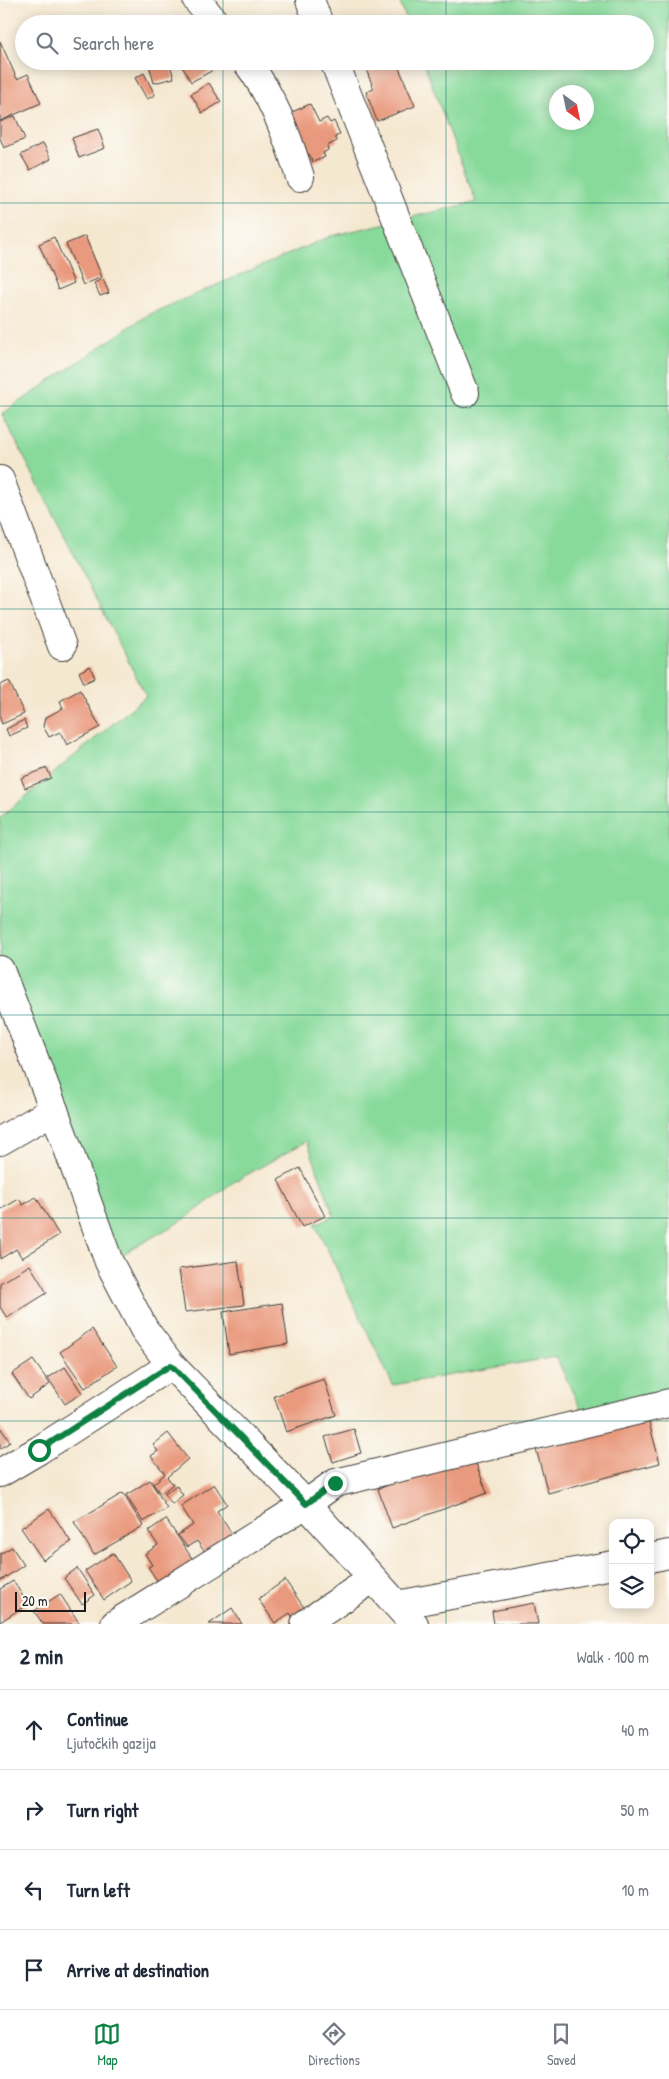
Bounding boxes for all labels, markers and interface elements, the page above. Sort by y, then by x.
search box [15,15,654,70]
icon: search [33,29,61,57]
text: Search here [73,30,154,56]
north arrow [549,85,594,130]
route start [28,1439,51,1462]
route end [324,1472,347,1495]
map controls [609,1519,654,1609]
button: locate [609,1519,654,1564]
button: layers [609,1564,654,1609]
scale bar [15,1589,86,1612]
text: 20 m [22,1591,48,1610]
text: 2 min [20,1642,63,1671]
text: Walk · 100 m [577,1646,649,1668]
text: Continue [67,1706,128,1732]
icon: ahead [20,1716,48,1744]
text: 40 m [621,1719,649,1741]
text: Ljutočkih gazija [67,1732,156,1754]
icon: right [20,1796,48,1824]
text: Turn right [67,1797,138,1823]
text: 50 m [621,1799,649,1821]
icon: left [20,1876,48,1904]
text: Turn left [67,1877,130,1903]
text: 10 m [621,1879,649,1901]
icon: arrive [20,1956,48,1984]
text: Arrive at destination [67,1957,209,1983]
tab: Map [93,2020,121,2069]
tab: Directions [308,2020,360,2069]
tab: Saved [547,2020,576,2069]

